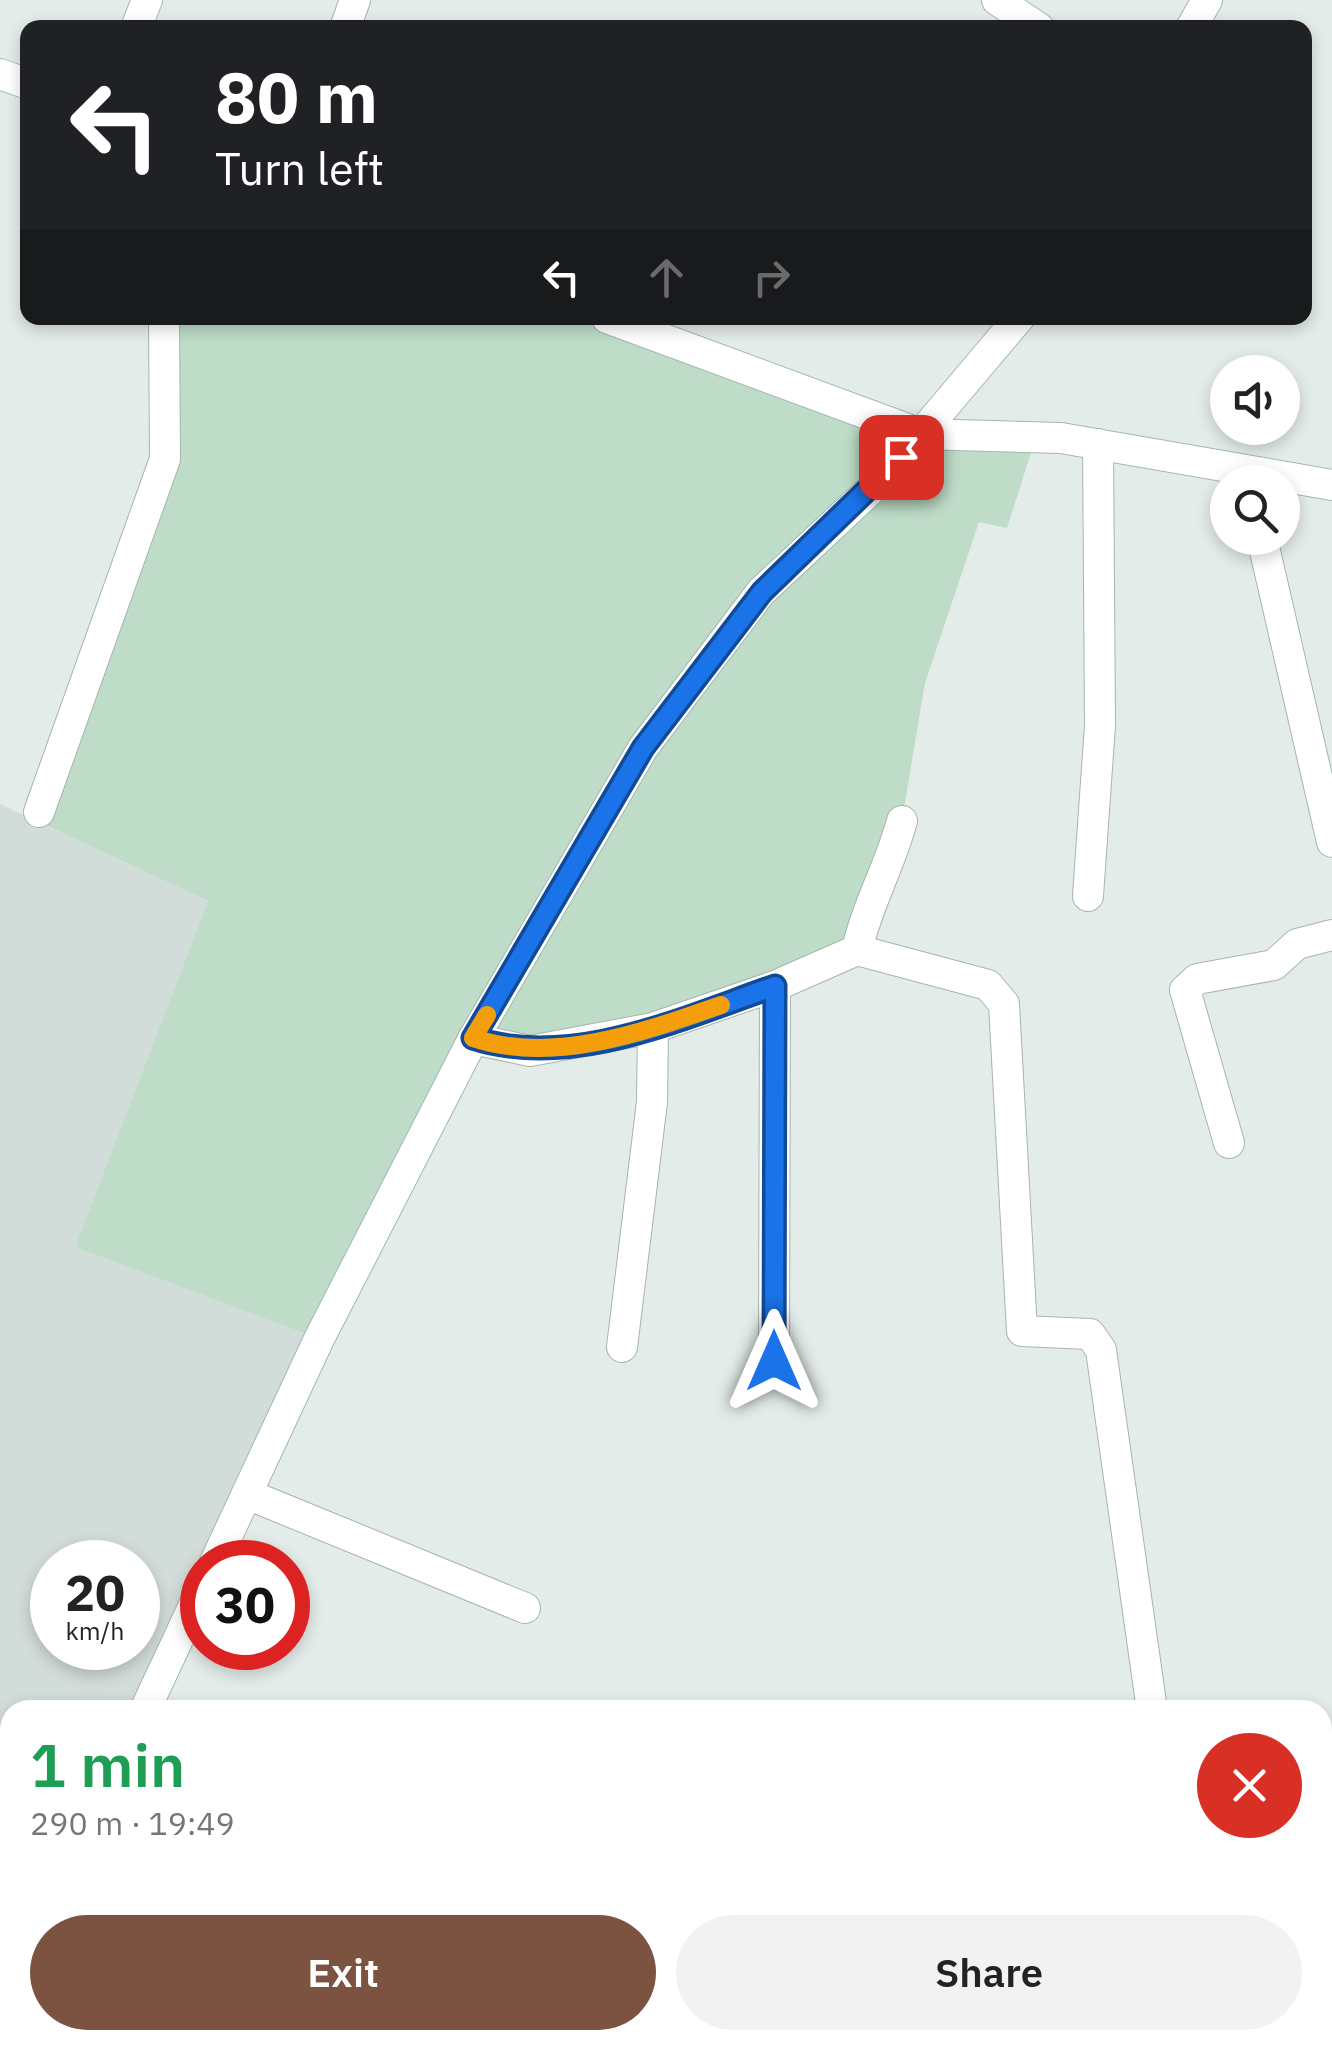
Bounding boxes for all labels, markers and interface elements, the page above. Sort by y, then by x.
text: 80 m [215,51,378,142]
icon: left [50,60,180,190]
text: Turn left [215,139,384,197]
icon: left [534,250,589,305]
icon: ahead [639,250,694,305]
icon: right [744,250,799,305]
map controls [1210,355,1300,555]
button: sound [1210,355,1300,445]
pin [859,415,944,500]
icon: arrive [874,430,929,485]
button: search [1210,465,1300,555]
position arrow [722,1309,826,1413]
speed limit sign: 30 [180,1540,310,1670]
text: 20 [65,1560,125,1625]
text: km/h [66,1614,124,1647]
text: 1 min [30,1725,185,1804]
button: close [1197,1733,1302,1838]
text: 290 m · 19:49 [30,1802,235,1844]
button: Exit [30,1915,656,2030]
button: Share [676,1915,1302,2030]

